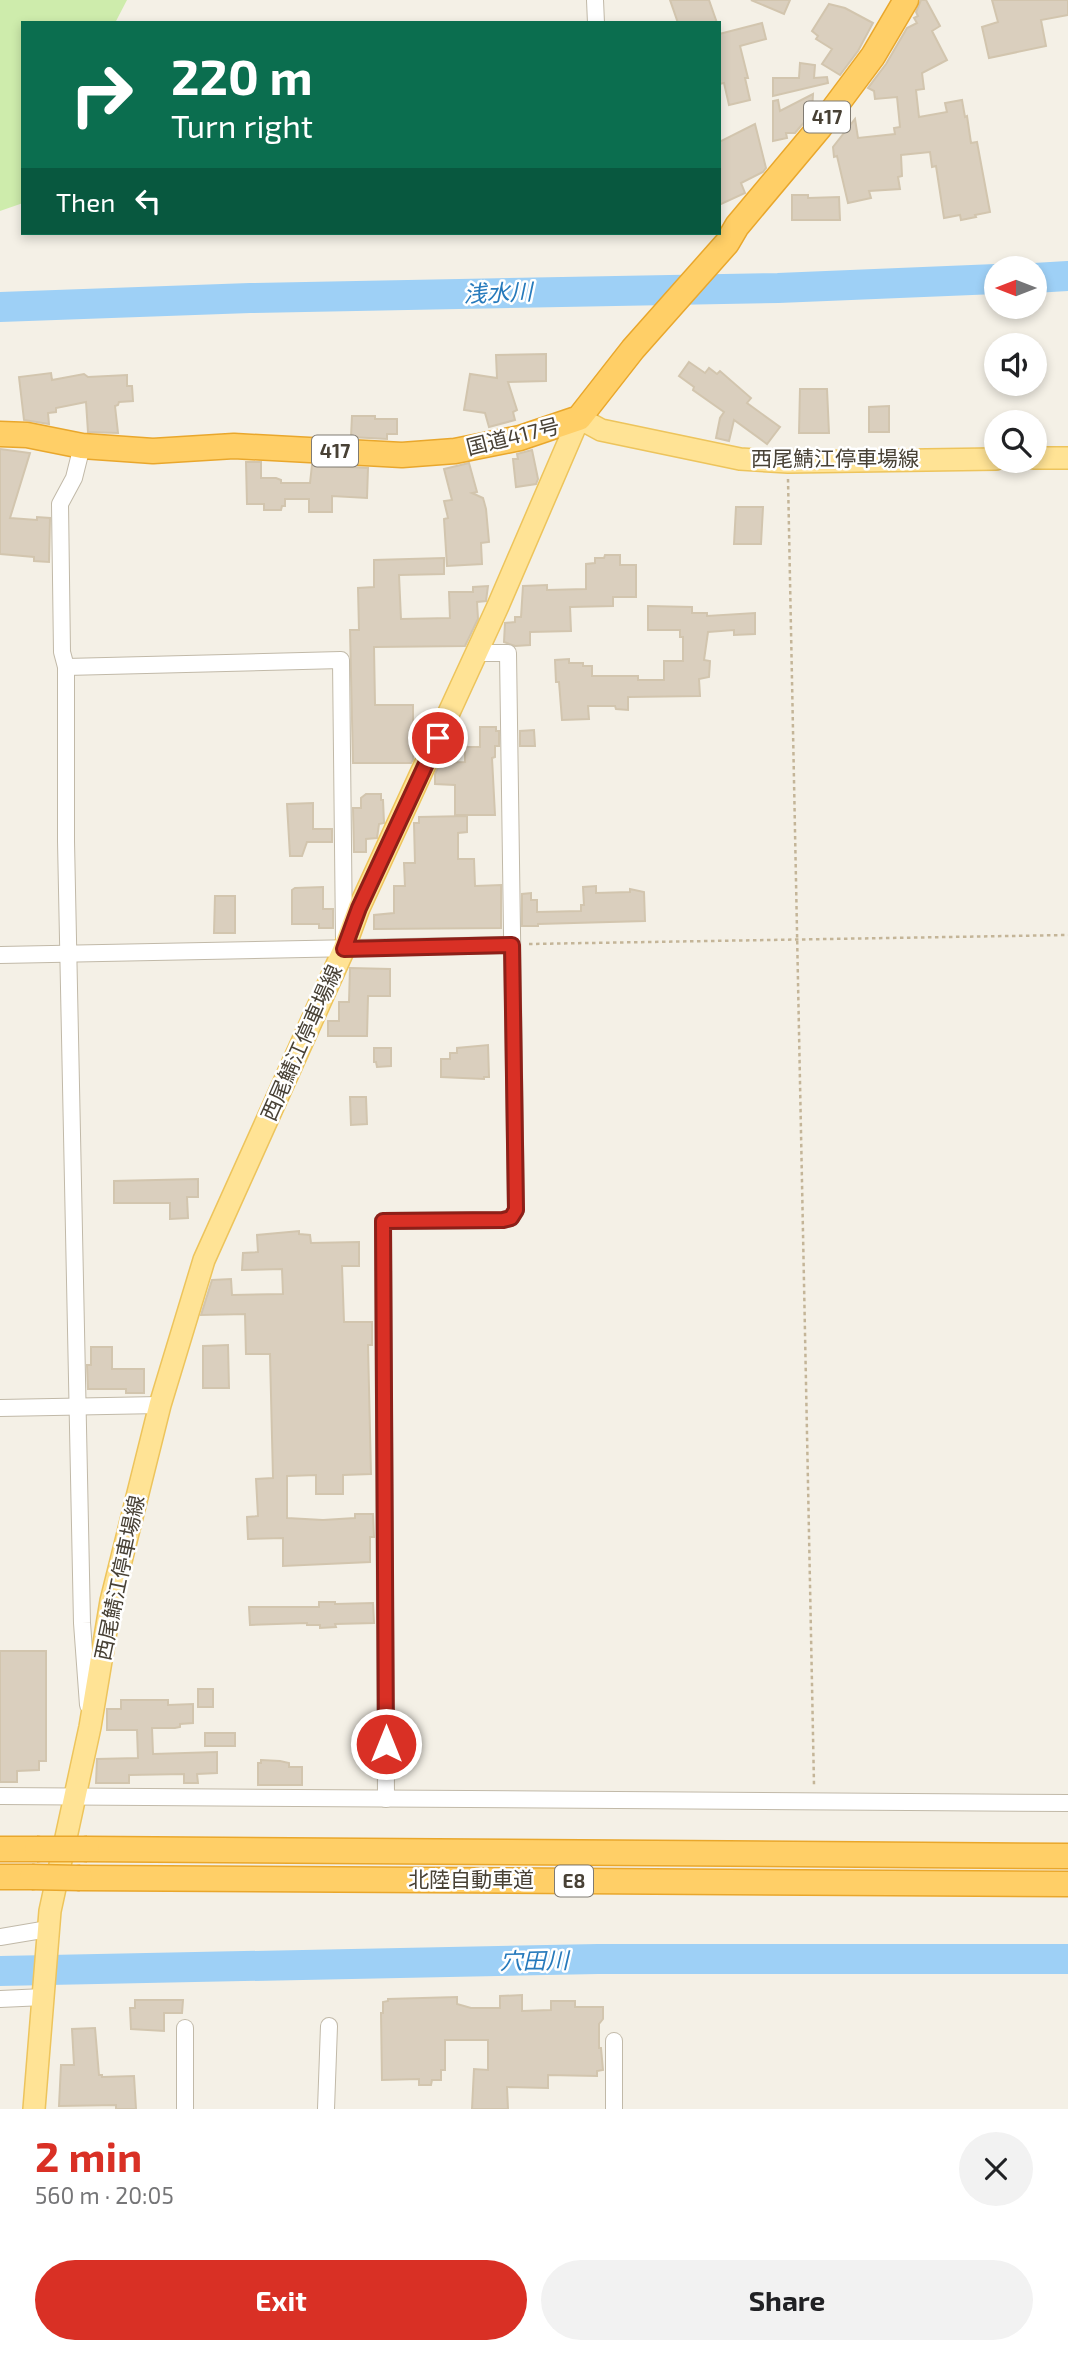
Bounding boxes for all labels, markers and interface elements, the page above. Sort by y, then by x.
text: 220 m [171,46,313,105]
icon: right [56,49,147,140]
road number: 417 [804,102,850,132]
text: Turn right [171,106,313,144]
icon: left [129,182,167,220]
text: Then [56,186,115,217]
north arrow [984,256,1046,318]
map controls [984,256,1047,473]
water label: 浅水川 [463,277,536,307]
button: sound [984,333,1047,396]
button: search [984,410,1047,473]
street label: 国道417号 [464,412,562,459]
road number: 417 [312,436,358,466]
street label: 西尾鯖江停車場線 [751,445,919,470]
pin [408,708,468,768]
icon: arrive [419,719,457,757]
street label: 西尾鯖江停車場線 [255,961,346,1124]
street label: 西尾鯖江停車場線 [89,1493,148,1662]
position arrow [349,1707,423,1781]
street label: 北陸自動車道 [408,1866,534,1891]
road number: E8 [555,1866,593,1896]
water label: 穴田川 [499,1945,572,1975]
text: 2 min [35,2130,142,2180]
button: close [959,2132,1033,2206]
text: 560 m · 20:05 [35,2181,174,2209]
button: Exit [35,2260,527,2340]
button: Share [541,2260,1033,2340]

